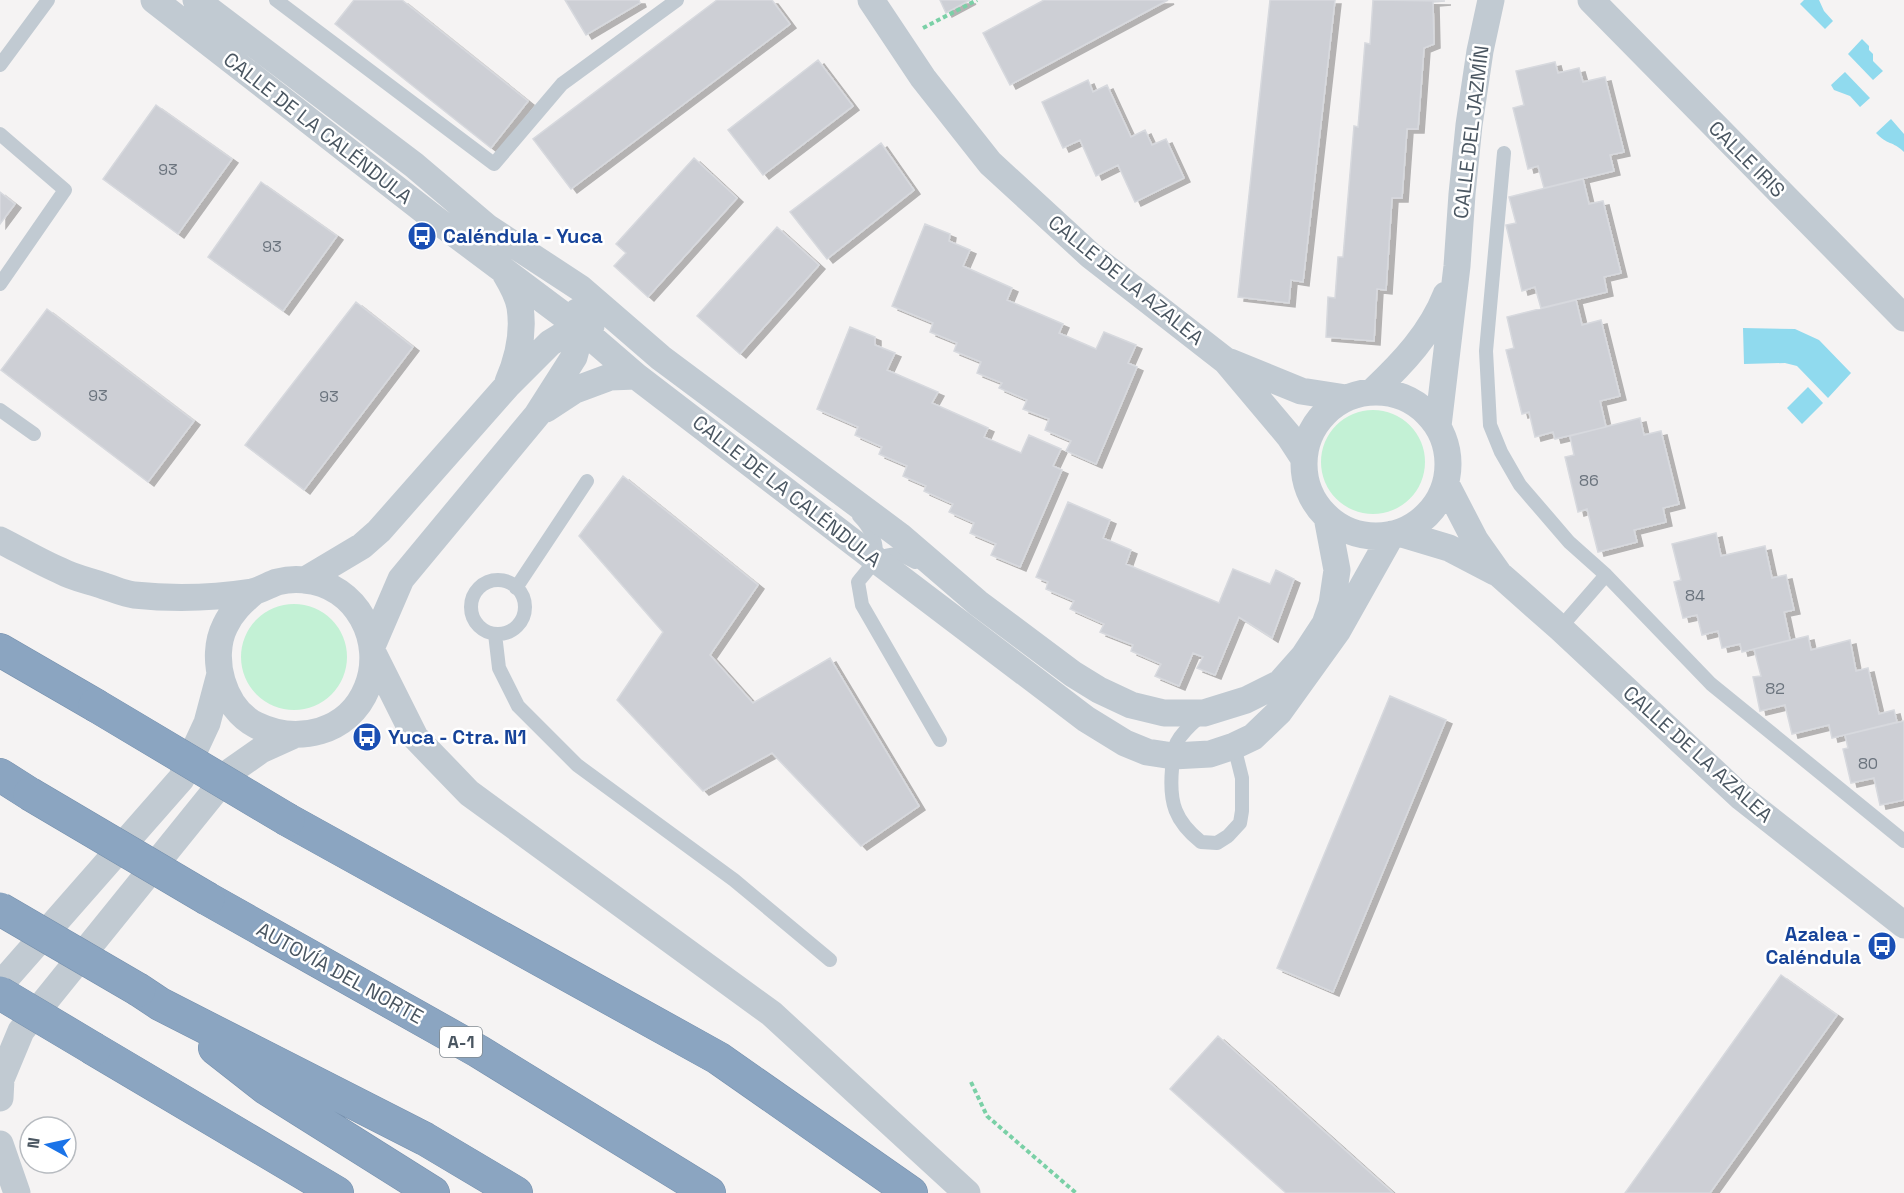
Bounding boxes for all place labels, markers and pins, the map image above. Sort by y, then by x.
bus stop icon: Caléndula - Yuca [406,220,438,252]
place label: Caléndula - Yuca [443,223,603,249]
bus stop icon: Yuca - Ctra. N1 [351,721,383,753]
place label: Yuca - Ctra. N1 [388,724,526,750]
place label: Azalea - Caléndula [1765,921,1861,970]
bus stop icon: Azalea - Caléndula [1866,930,1898,962]

